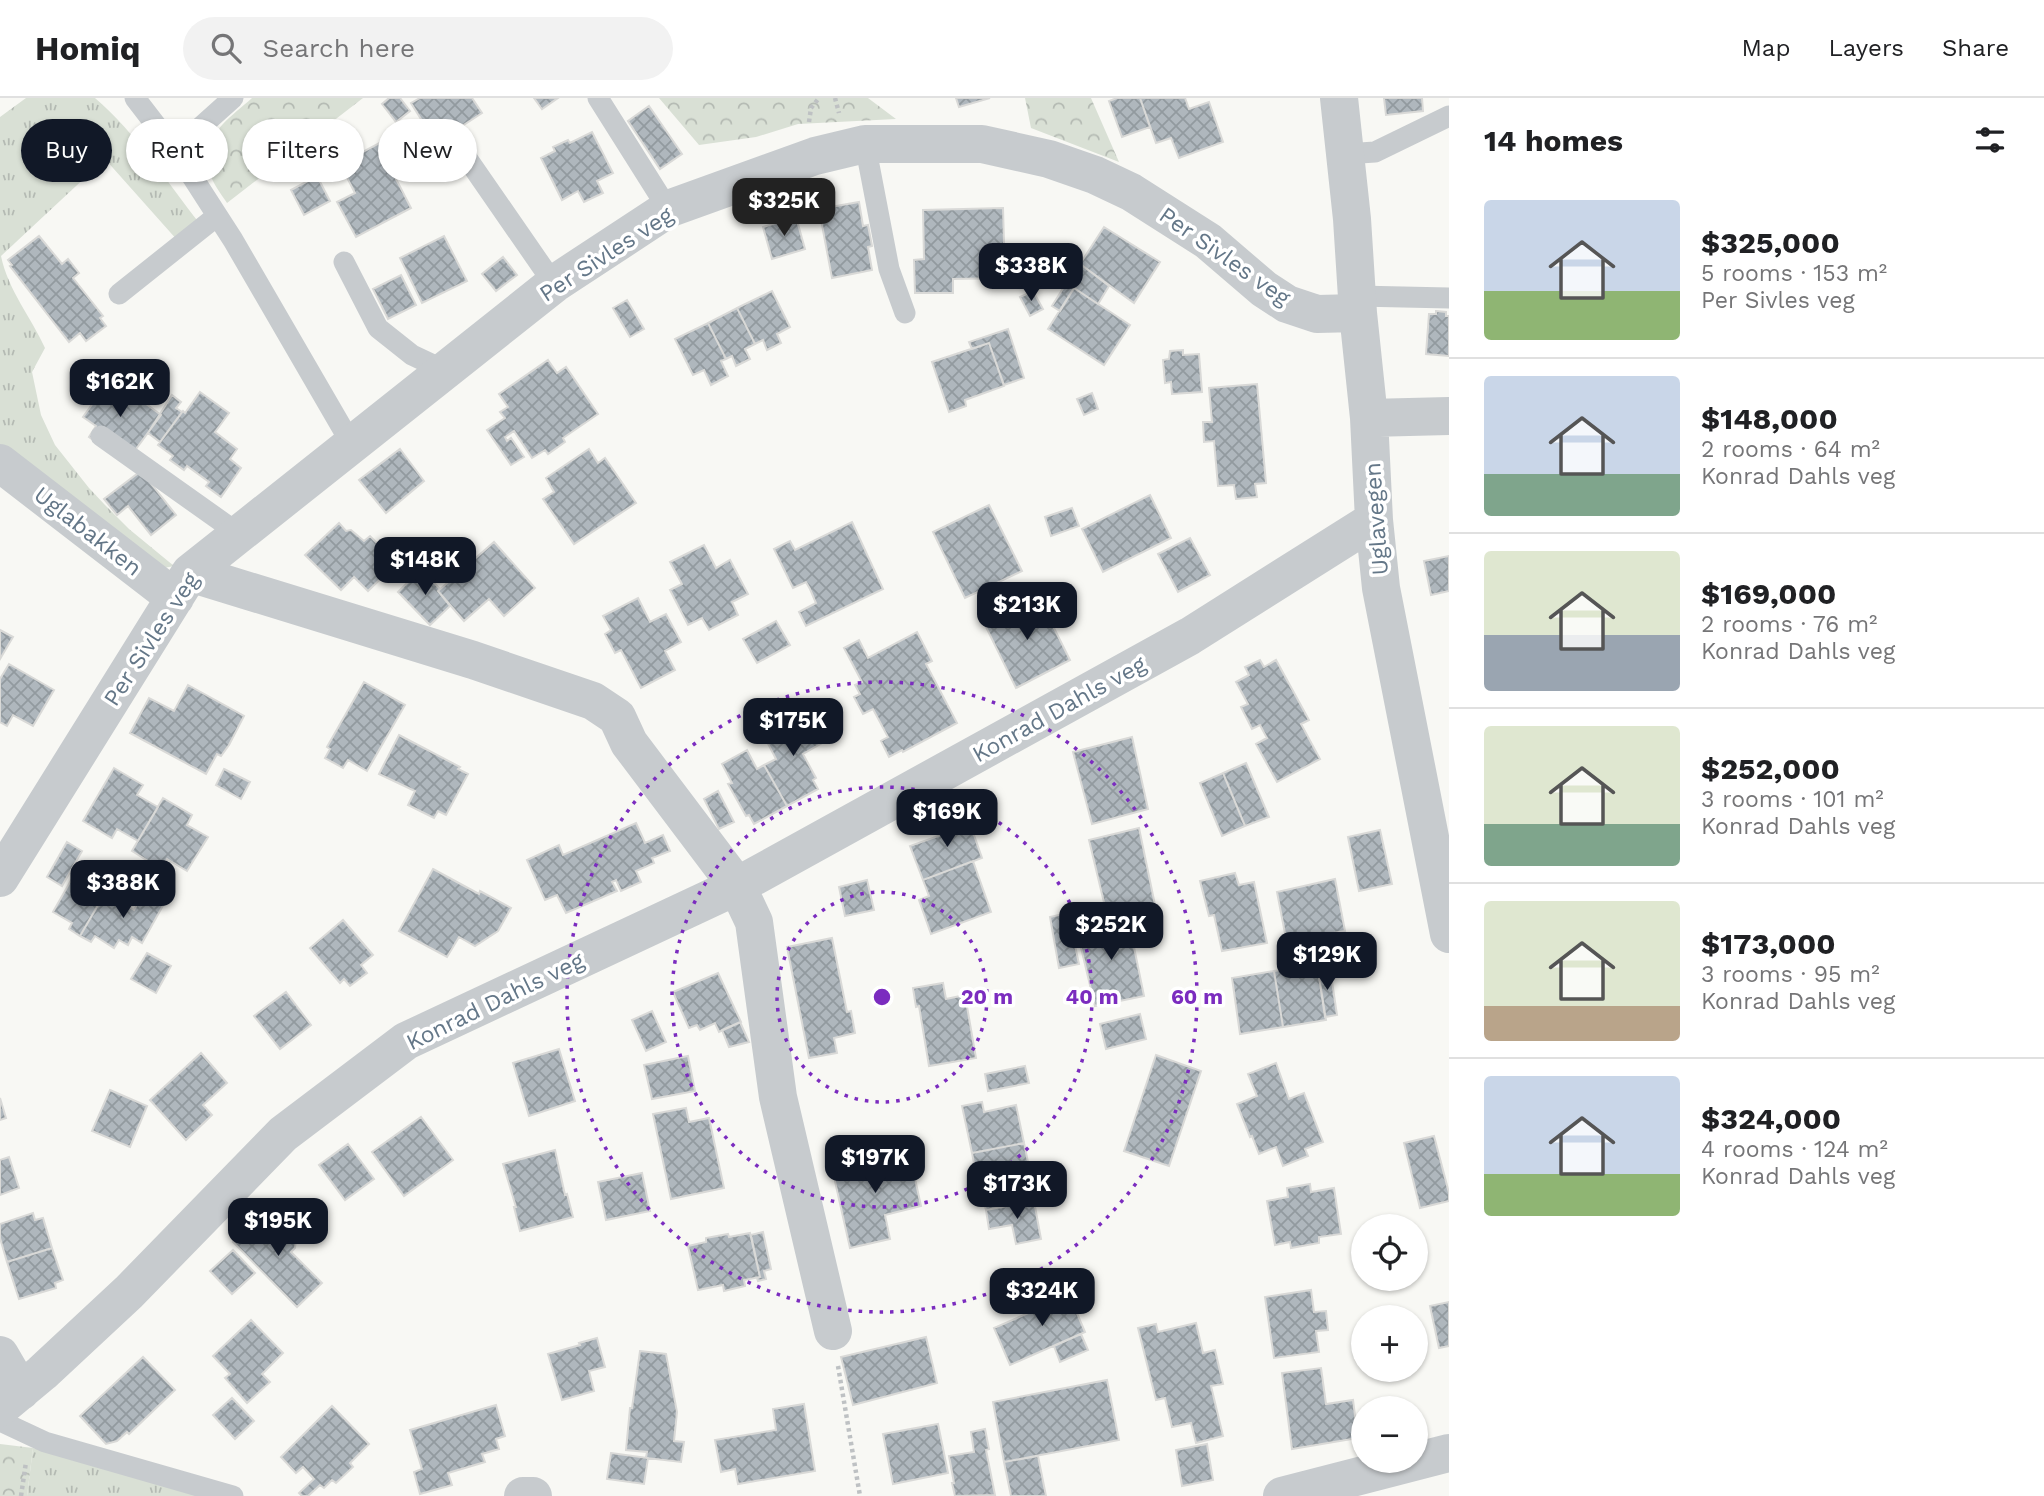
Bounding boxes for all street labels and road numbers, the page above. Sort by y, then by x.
street label: Per Sivles veg [534,201,679,308]
street label: Per Sivles veg [1154,201,1296,312]
street label: Uglavegen [1359,462,1394,576]
street label: Uglabakken [29,481,147,582]
street label: Per Sivles veg [98,567,205,711]
street label: Konrad Dahls veg [968,650,1151,768]
street label: Konrad Dahls veg [402,946,589,1056]

